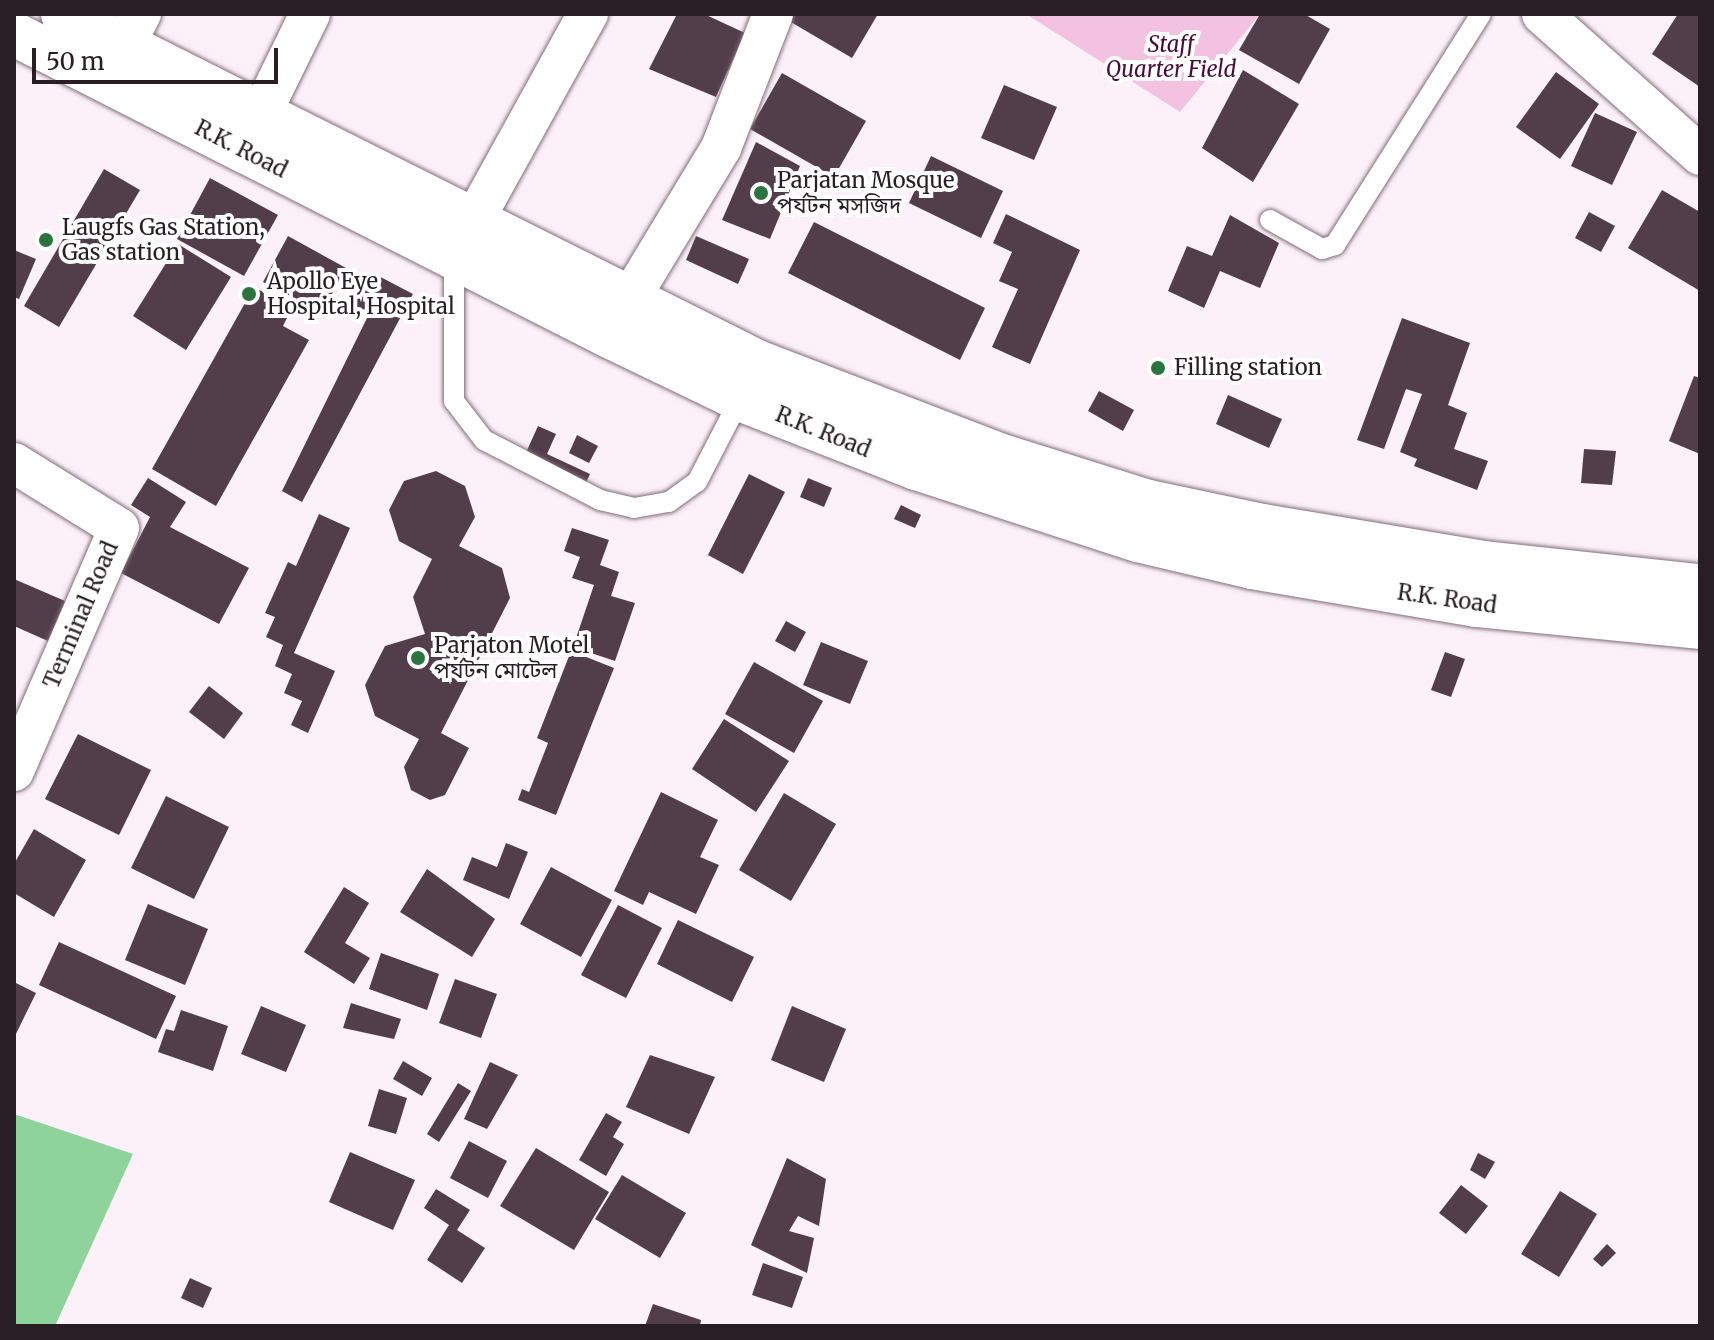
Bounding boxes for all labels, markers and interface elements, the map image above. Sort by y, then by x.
park label: Staff Quarter Field [1106,31,1236,82]
scale bar [36,32,282,82]
text: 50 m [46,46,105,77]
street label: R.K. Road [190,114,292,184]
place label: Parjatan Mosque পর্যটন মসজিদ [777,167,955,218]
marker: Parjatan Mosque পর্যটন মসজিদ [752,184,770,202]
place label: Laugfs Gas Station, Gas station [62,214,265,266]
marker: Laugfs Gas Station, Gas station [37,231,55,249]
place label: Apollo Eye Hospital, Hospital [267,268,455,320]
marker: Apollo Eye Hospital, Hospital [238,283,260,305]
place label: Filling station [1174,355,1322,381]
marker: Filling station [1149,359,1167,377]
street label: R.K. Road [772,401,874,463]
street label: Terminal Road [38,538,124,692]
street label: R.K. Road [1396,579,1498,619]
place label: Parjaton Motel পর্যটন মোটেল [434,632,589,684]
marker: Parjaton Motel পর্যটন মোটেল [409,649,427,667]

